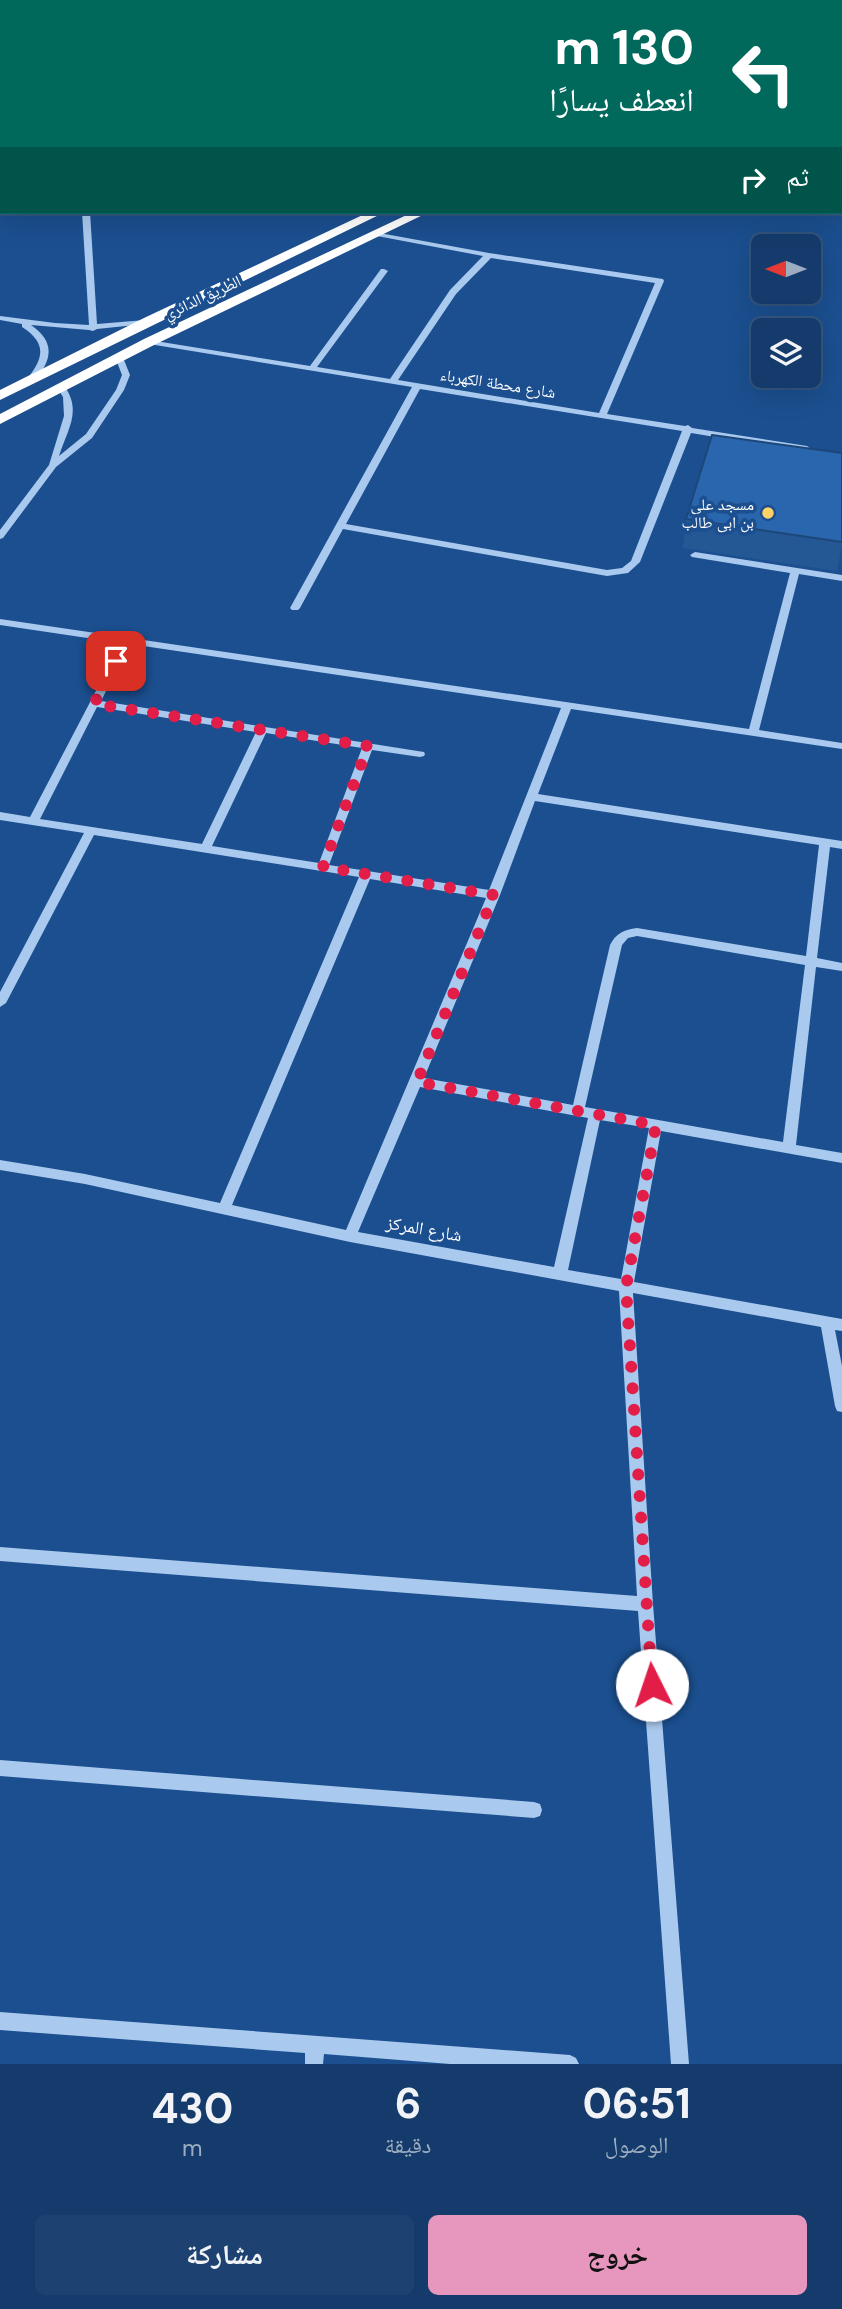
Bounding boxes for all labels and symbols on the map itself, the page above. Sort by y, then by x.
north arrow [751,234,821,304]
street label: الطريق الدائري [160,270,245,326]
street label: شارع محطة الكهرباء [439,364,557,403]
place label: مسجد على بن ابى طالب [681,494,754,533]
marker: مسجد على بن ابى طالب [760,505,776,521]
pin [86,631,146,691]
street label: شارع المركز [383,1210,464,1247]
position arrow [615,1648,689,1722]

